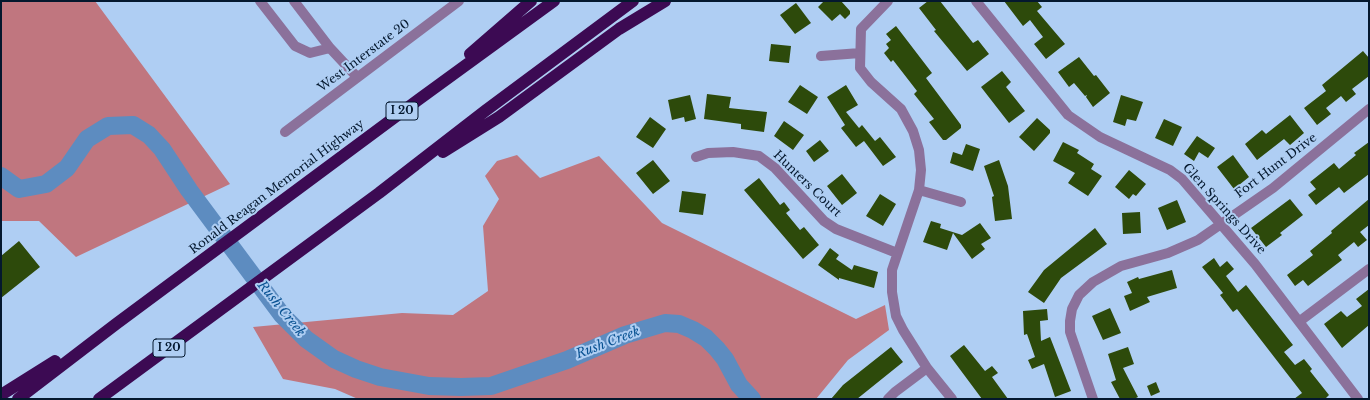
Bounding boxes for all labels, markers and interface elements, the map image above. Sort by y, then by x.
street label: West Interstate 20 [315,17,413,95]
road number: I 20 [386,102,418,120]
street label: Ronald Reagan Memorial Highway [187,117,367,257]
street label: Fort Hunt Drive [1232,131,1320,201]
street label: Hunters Court [770,148,844,220]
street label: Glen Springs Drive [1179,161,1269,257]
water label: Rush Creek [254,278,308,340]
water label: Rush Creek [574,324,642,362]
road number: I 20 [153,339,185,357]

